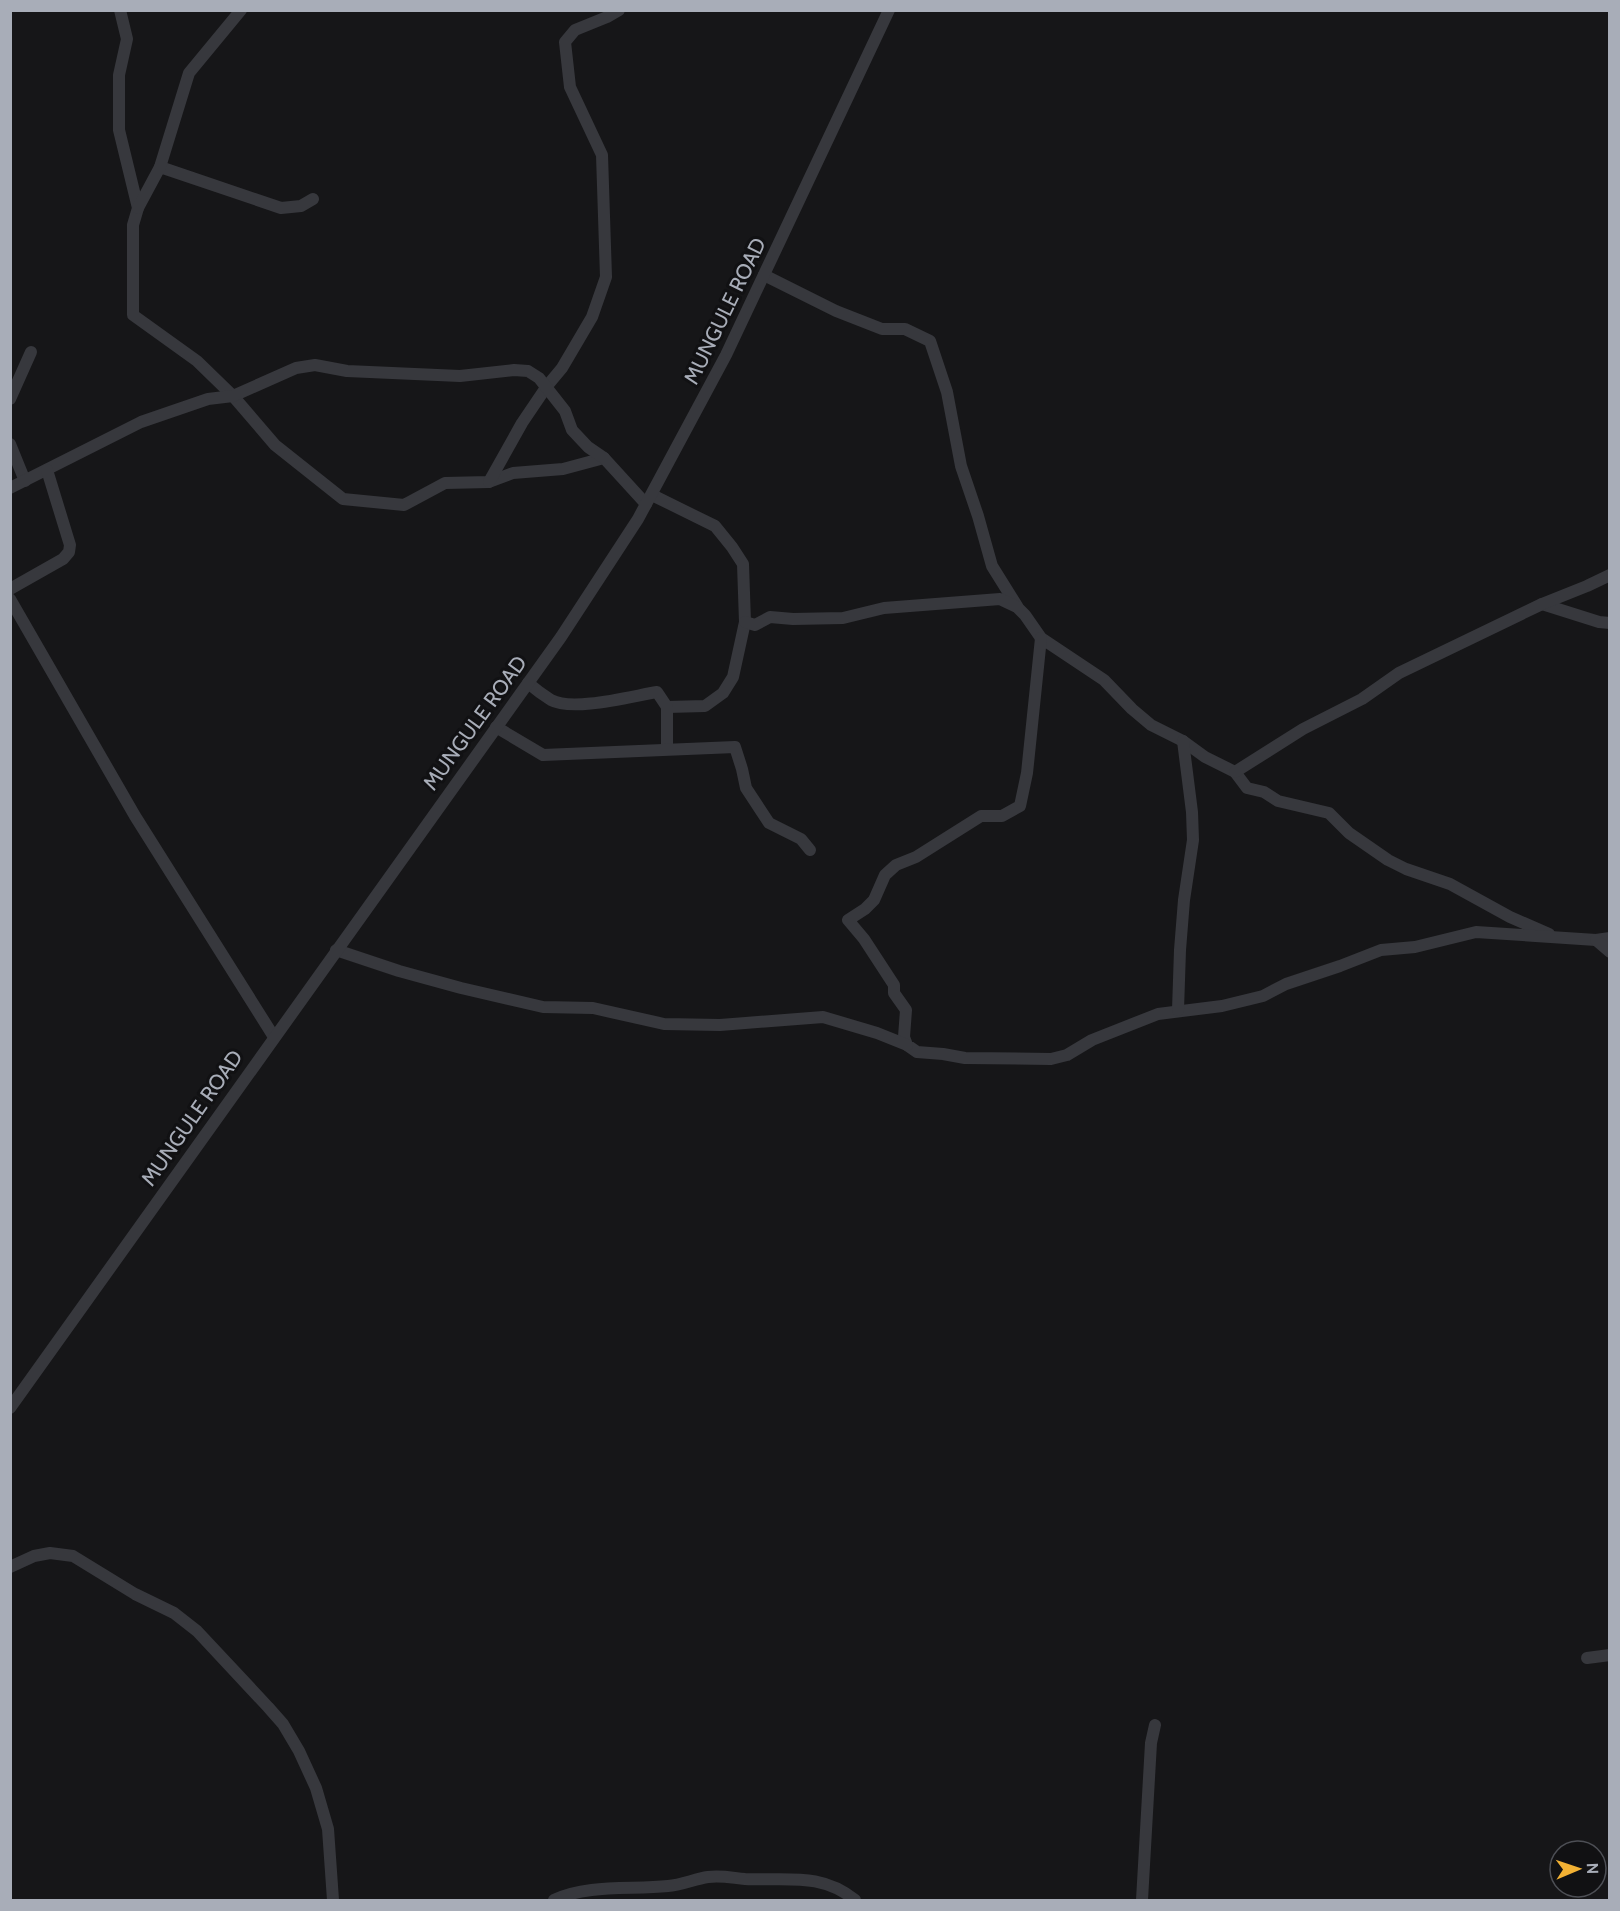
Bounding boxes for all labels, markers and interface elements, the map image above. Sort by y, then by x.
street label: MUNGULE ROAD [678,233,771,388]
street label: MUNGULE ROAD [417,651,532,795]
street label: MUNGULE ROAD [136,1045,248,1190]
north arrow [1548,1839,1608,1899]
text: N [1583,1863,1602,1874]

